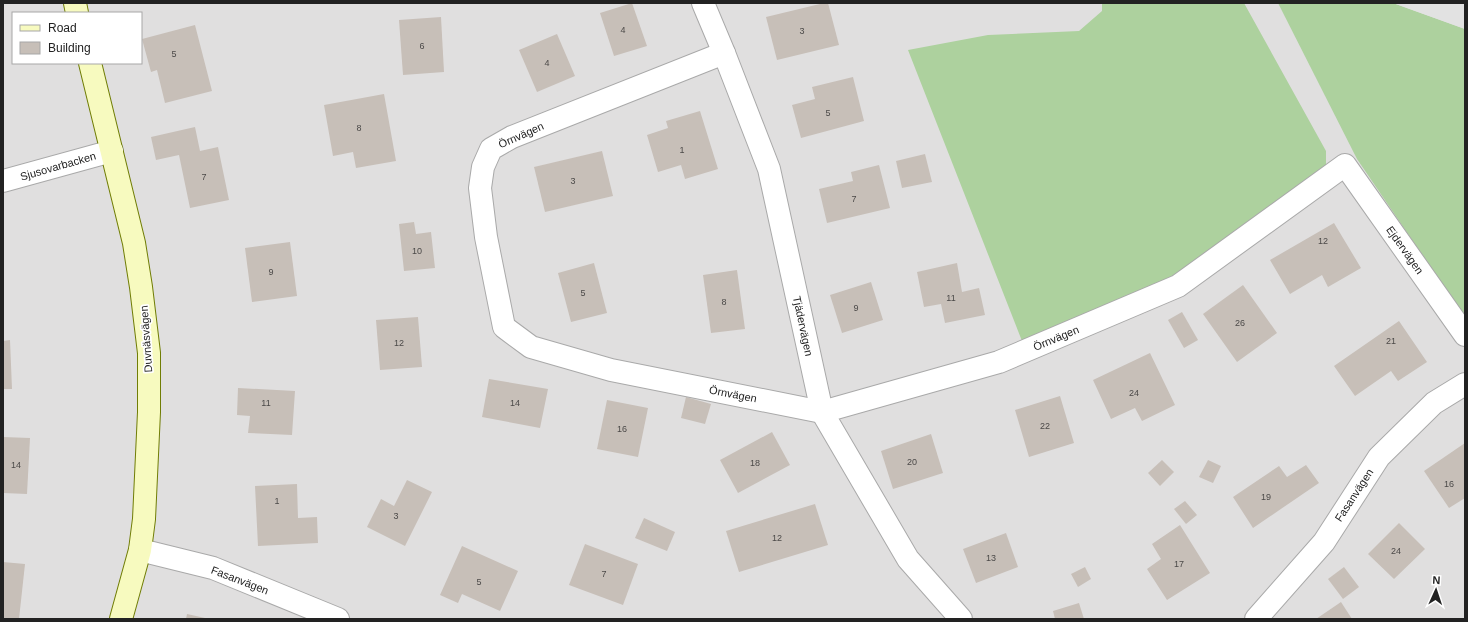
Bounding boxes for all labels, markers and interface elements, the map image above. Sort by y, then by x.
legend [12,12,142,64]
text: Road [48,21,77,35]
house number: 4 [620,25,626,35]
house number: 3 [799,26,805,36]
text: Building [48,41,91,55]
house number: 6 [419,41,425,51]
house number: 5 [171,49,177,59]
house number: 4 [544,58,550,68]
house number: 5 [825,108,831,118]
street label: Örnvägen [496,120,546,150]
house number: 8 [356,123,362,133]
house number: 1 [679,145,685,155]
street label: Sjusovarbacken [19,149,97,183]
house number: 7 [201,172,207,182]
house number: 3 [570,176,576,186]
house number: 7 [851,194,857,204]
street label: Ejdervägen [1384,224,1426,276]
house number: 12 [1318,236,1328,246]
house number: 10 [412,246,422,256]
house number: 9 [268,267,274,277]
house number: 5 [580,288,586,298]
house number: 11 [946,293,956,303]
street label: Tjädervägen [791,295,815,357]
house number: 8 [721,297,727,307]
house number: 9 [853,303,859,313]
street label: Duvnäsvägen [138,305,154,373]
house number: 26 [1235,318,1245,328]
street label: Örnvägen [1031,323,1081,353]
house number: 21 [1386,336,1396,346]
house number: 12 [394,338,404,348]
street label: Örnvägen [708,384,758,404]
house number: 24 [1129,388,1139,398]
house number: 11 [261,398,271,408]
house number: 14 [510,398,520,408]
house number: 22 [1040,421,1050,431]
house number: 16 [617,424,627,434]
house number: 20 [907,457,917,467]
house number: 18 [750,458,760,468]
house number: 14 [11,460,21,470]
street label: Fasanvägen [1332,466,1376,524]
house number: 16 [1444,479,1454,489]
house number: 19 [1261,492,1271,502]
house number: 1 [274,496,280,506]
house number: 3 [393,511,399,521]
house number: 12 [772,533,782,543]
house number: 24 [1391,546,1401,556]
house number: 13 [986,553,996,563]
house number: 17 [1174,559,1184,569]
street label: Fasanvägen [210,564,270,596]
house number: 7 [601,569,607,579]
north arrow [1416,570,1456,610]
text: N [1432,574,1441,586]
house number: 5 [476,577,482,587]

